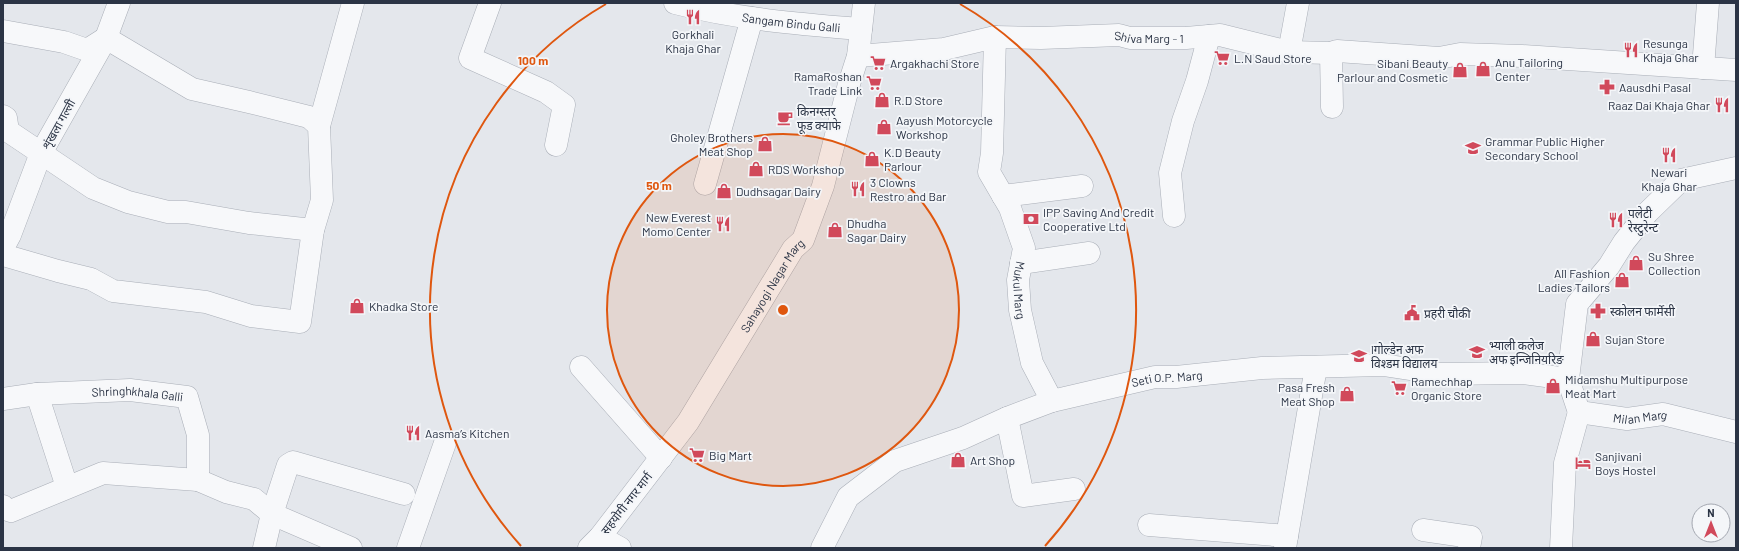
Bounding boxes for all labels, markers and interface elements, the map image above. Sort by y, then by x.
restaurant icon: Gorkhali Khaja Ghar [684,8,702,26]
street label: Sangam Bindu Galli [741,10,841,34]
place label: Gorkhali Khaja Ghar [665,27,721,55]
street label: Shiva Marg - 1 [1114,28,1184,45]
place label: Resunga Khaja Ghar [1643,36,1699,64]
restaurant icon: Resunga Khaja Ghar [1622,41,1640,59]
supermarket icon: L.N Saud Store [1213,49,1231,67]
place label: L.N Saud Store [1234,51,1312,65]
text: 100 m [518,53,548,67]
supermarket icon: Argakhachi Store [869,54,887,72]
place label: Anu Tailoring Center [1495,55,1563,83]
place label: Argakhachi Store [890,56,979,70]
place label: Sibani Beauty Parlour and Cosmetic [1337,56,1448,84]
shop icon: Anu Tailoring Center [1474,60,1492,78]
shop icon: Sibani Beauty Parlour and Cosmetic [1451,61,1469,79]
place label: RamaRoshan Trade Link [794,69,862,97]
supermarket icon: RamaRoshan Trade Link [865,74,883,92]
pharmacy icon: Aausdhi Pasal [1598,78,1616,96]
place label: Aausdhi Pasal [1619,80,1691,94]
shop icon: R.D Store [873,91,891,109]
place label: R.D Store [894,93,943,107]
street label: शृंखला गल्ली [38,96,80,153]
restaurant icon: Raaz Dai Khaja Ghar [1713,96,1731,114]
place label: Raaz Dai Khaja Ghar [1608,98,1711,112]
place label: किनग्स्तर फूड क्याफे [797,104,842,134]
cafe icon: किनग्स्तर फूड क्याफे [776,109,794,127]
place label: Aayush Motorcycle Workshop [896,113,993,141]
shop icon: Aayush Motorcycle Workshop [875,118,893,136]
place label: Gholey Brothers Meat Shop [670,130,753,158]
place label: Grammar Public Higher Secondary School [1485,134,1605,162]
shop icon: Gholey Brothers Meat Shop [756,135,774,153]
school or university icon: Grammar Public Higher Secondary School [1464,139,1482,157]
place label: K.D Beauty Parlour [884,145,941,173]
restaurant icon: Newari Khaja Ghar [1660,146,1678,164]
shop icon: K.D Beauty Parlour [863,150,881,168]
shop icon: RDS Workshop [747,160,765,178]
place label: RDS Workshop [768,162,844,176]
place label: Newari Khaja Ghar [1641,165,1697,193]
place label: 3 Clowns Restro and Bar [870,175,947,203]
text: 50 m [646,178,672,192]
restaurant icon: 3 Clowns Restro and Bar [849,180,867,198]
shop icon: Dudhsagar Dairy [715,182,733,200]
place label: Dudhsagar Dairy [736,184,821,198]
place label: IPP Saving And Credit Cooperative Ltd [1043,205,1154,233]
place label: पलेटी रेस्टुरेन्ट [1628,206,1659,236]
place label: New Everest Momo Center [642,210,712,238]
bank icon: IPP Saving And Credit Cooperative Ltd [1022,210,1040,228]
restaurant icon: पलेटी रेस्टुरेन्ट [1607,211,1625,229]
restaurant icon: New Everest Momo Center [714,215,732,233]
place label: Dhudha Sagar Dairy [847,216,907,244]
shop icon: Dhudha Sagar Dairy [826,221,844,239]
street label: Sahayogi Nagar Marg [737,235,807,335]
place label: Su Shree Collection [1648,249,1700,277]
shop icon: Su Shree Collection [1627,254,1645,272]
street label: Mukul Marg [1011,260,1029,320]
place label: All Fashion Ladies Tailors [1538,266,1610,294]
shop icon: All Fashion Ladies Tailors [1613,271,1631,289]
shop icon: Khadka Store [348,297,366,315]
place label: Khadka Store [369,299,438,313]
pharmacy icon: स्कोलन फार्मेसी [1589,302,1607,320]
centre of rings [776,303,790,317]
public building icon: प्रहरी चौकी [1403,304,1421,322]
place label: स्कोलन फार्मेसी [1610,304,1676,318]
place label: प्रहरी चौकी [1424,306,1472,320]
shop icon: Sujan Store [1584,330,1602,348]
place label: Sujan Store [1605,332,1665,346]
place label: भ्याली कलेज अफ इन्जिनियरिङ [1489,338,1564,367]
place label: lगोल्डेन अफ विश्डम विद्यालय [1371,342,1438,370]
school or university icon: भ्याली कलेज अफ इन्जिनियरिङ [1468,343,1486,361]
school or university icon: lगोल्डेन अफ विश्डम विद्यालय [1350,347,1368,365]
street label: Seti O.P. Marg [1130,367,1203,389]
place label: Midamshu Multipurpose Meat Mart [1565,372,1688,400]
place label: Ramechhap Organic Store [1411,374,1482,402]
shop icon: Midamshu Multipurpose Meat Mart [1544,377,1562,395]
supermarket icon: Ramechhap Organic Store [1390,379,1408,397]
place label: Pasa Fresh Meat Shop [1278,380,1335,408]
street label: Shringhkhala Galli [91,383,184,403]
shop icon: Pasa Fresh Meat Shop [1338,385,1356,403]
street label: Milan Marg [1612,407,1669,426]
restaurant icon: Aasma’s Kitchen [404,424,422,442]
place label: Aasma’s Kitchen [425,426,509,440]
supermarket icon: Big Mart [688,446,706,464]
place label: Big Mart [709,448,752,462]
place label: Sanjivani Boys Hostel [1595,449,1656,477]
shop icon: Art Shop [949,451,967,469]
place label: Art Shop [970,453,1015,467]
hotel icon: Sanjivani Boys Hostel [1574,454,1592,472]
street label: सहयोगी नगर मार्ग [598,469,655,537]
north arrow [1691,503,1731,543]
text: N [1707,506,1715,519]

